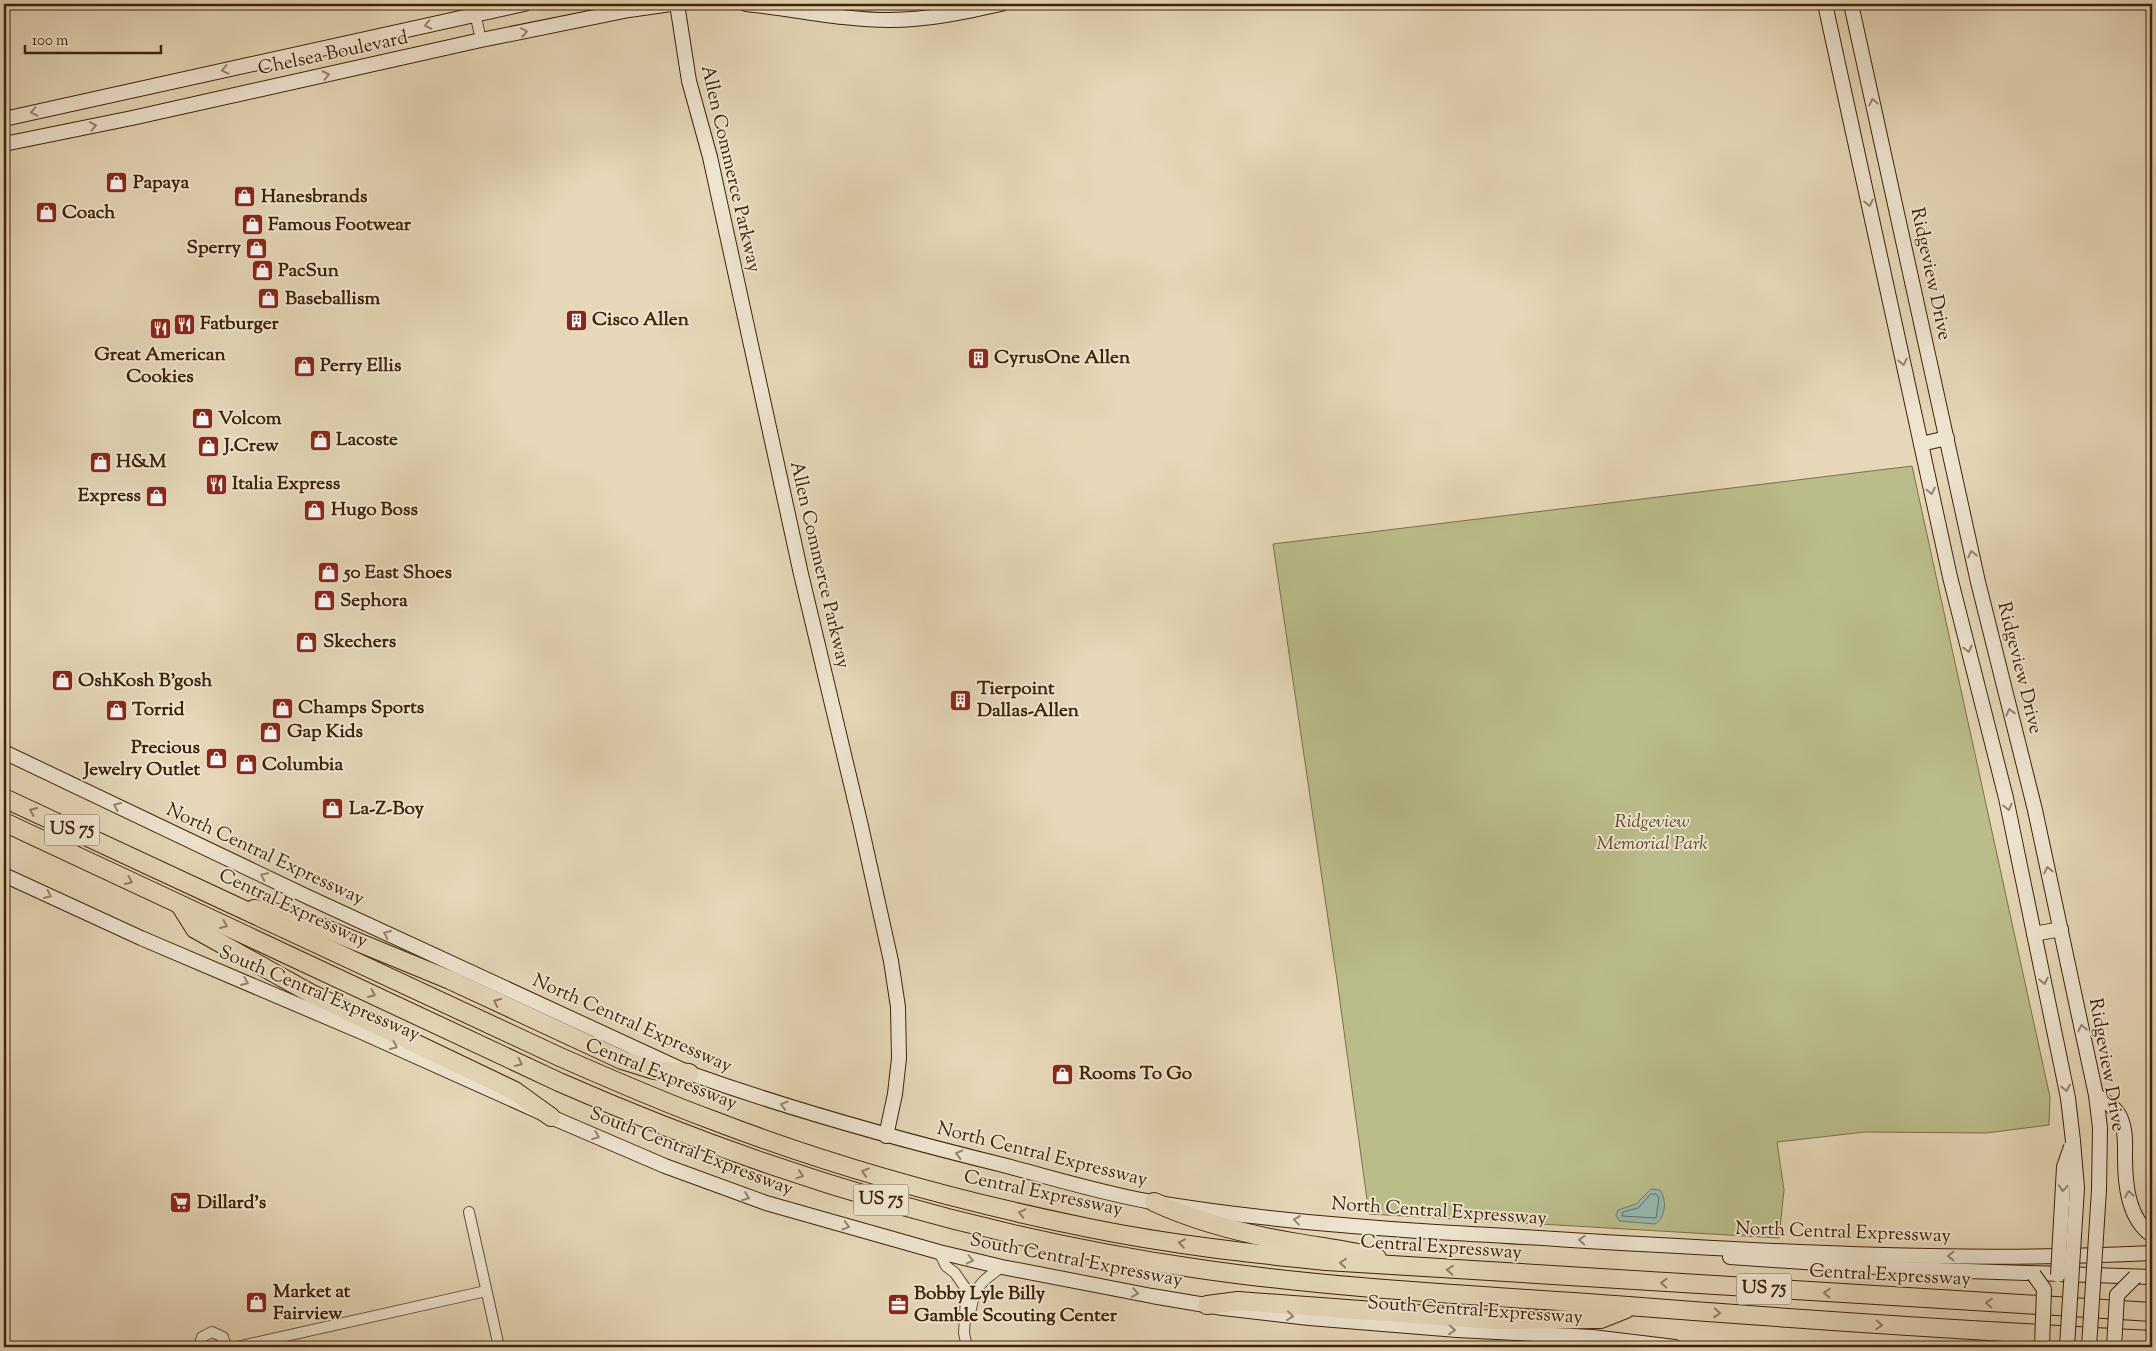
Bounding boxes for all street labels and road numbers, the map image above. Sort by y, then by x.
street label: Chelsea Boulevard [255,25,411,83]
street label: Allen Commerce Parkway [693,63,767,276]
street label: Ridgeview Drive [1903,205,1957,343]
street label: Allen Commerce Parkway [782,459,856,672]
street label: Ridgeview Drive [1990,599,2048,737]
street label: North Central Expressway [162,799,368,911]
road number: US 75 [44,814,100,846]
street label: Central Expressway [215,864,371,954]
street label: South Central Expressway [214,939,424,1049]
street label: North Central Expressway [529,970,735,1078]
street label: Ridgeview Drive [2081,996,2131,1134]
street label: Central Expressway [582,1034,740,1116]
street label: South Central Expressway [585,1101,797,1204]
street label: North Central Expressway [934,1116,1151,1194]
street label: Central Expressway [961,1164,1125,1224]
road number: US 75 [854,1184,908,1216]
street label: North Central Expressway [1330,1191,1548,1233]
street label: North Central Expressway [1735,1216,1952,1250]
street label: South Central Expressway [967,1227,1185,1295]
street label: Central Expressway [1359,1229,1523,1267]
street label: Central Expressway [1809,1258,1972,1294]
road number: US 75 [1736,1274,1792,1305]
street label: South Central Expressway [1366,1290,1584,1332]

